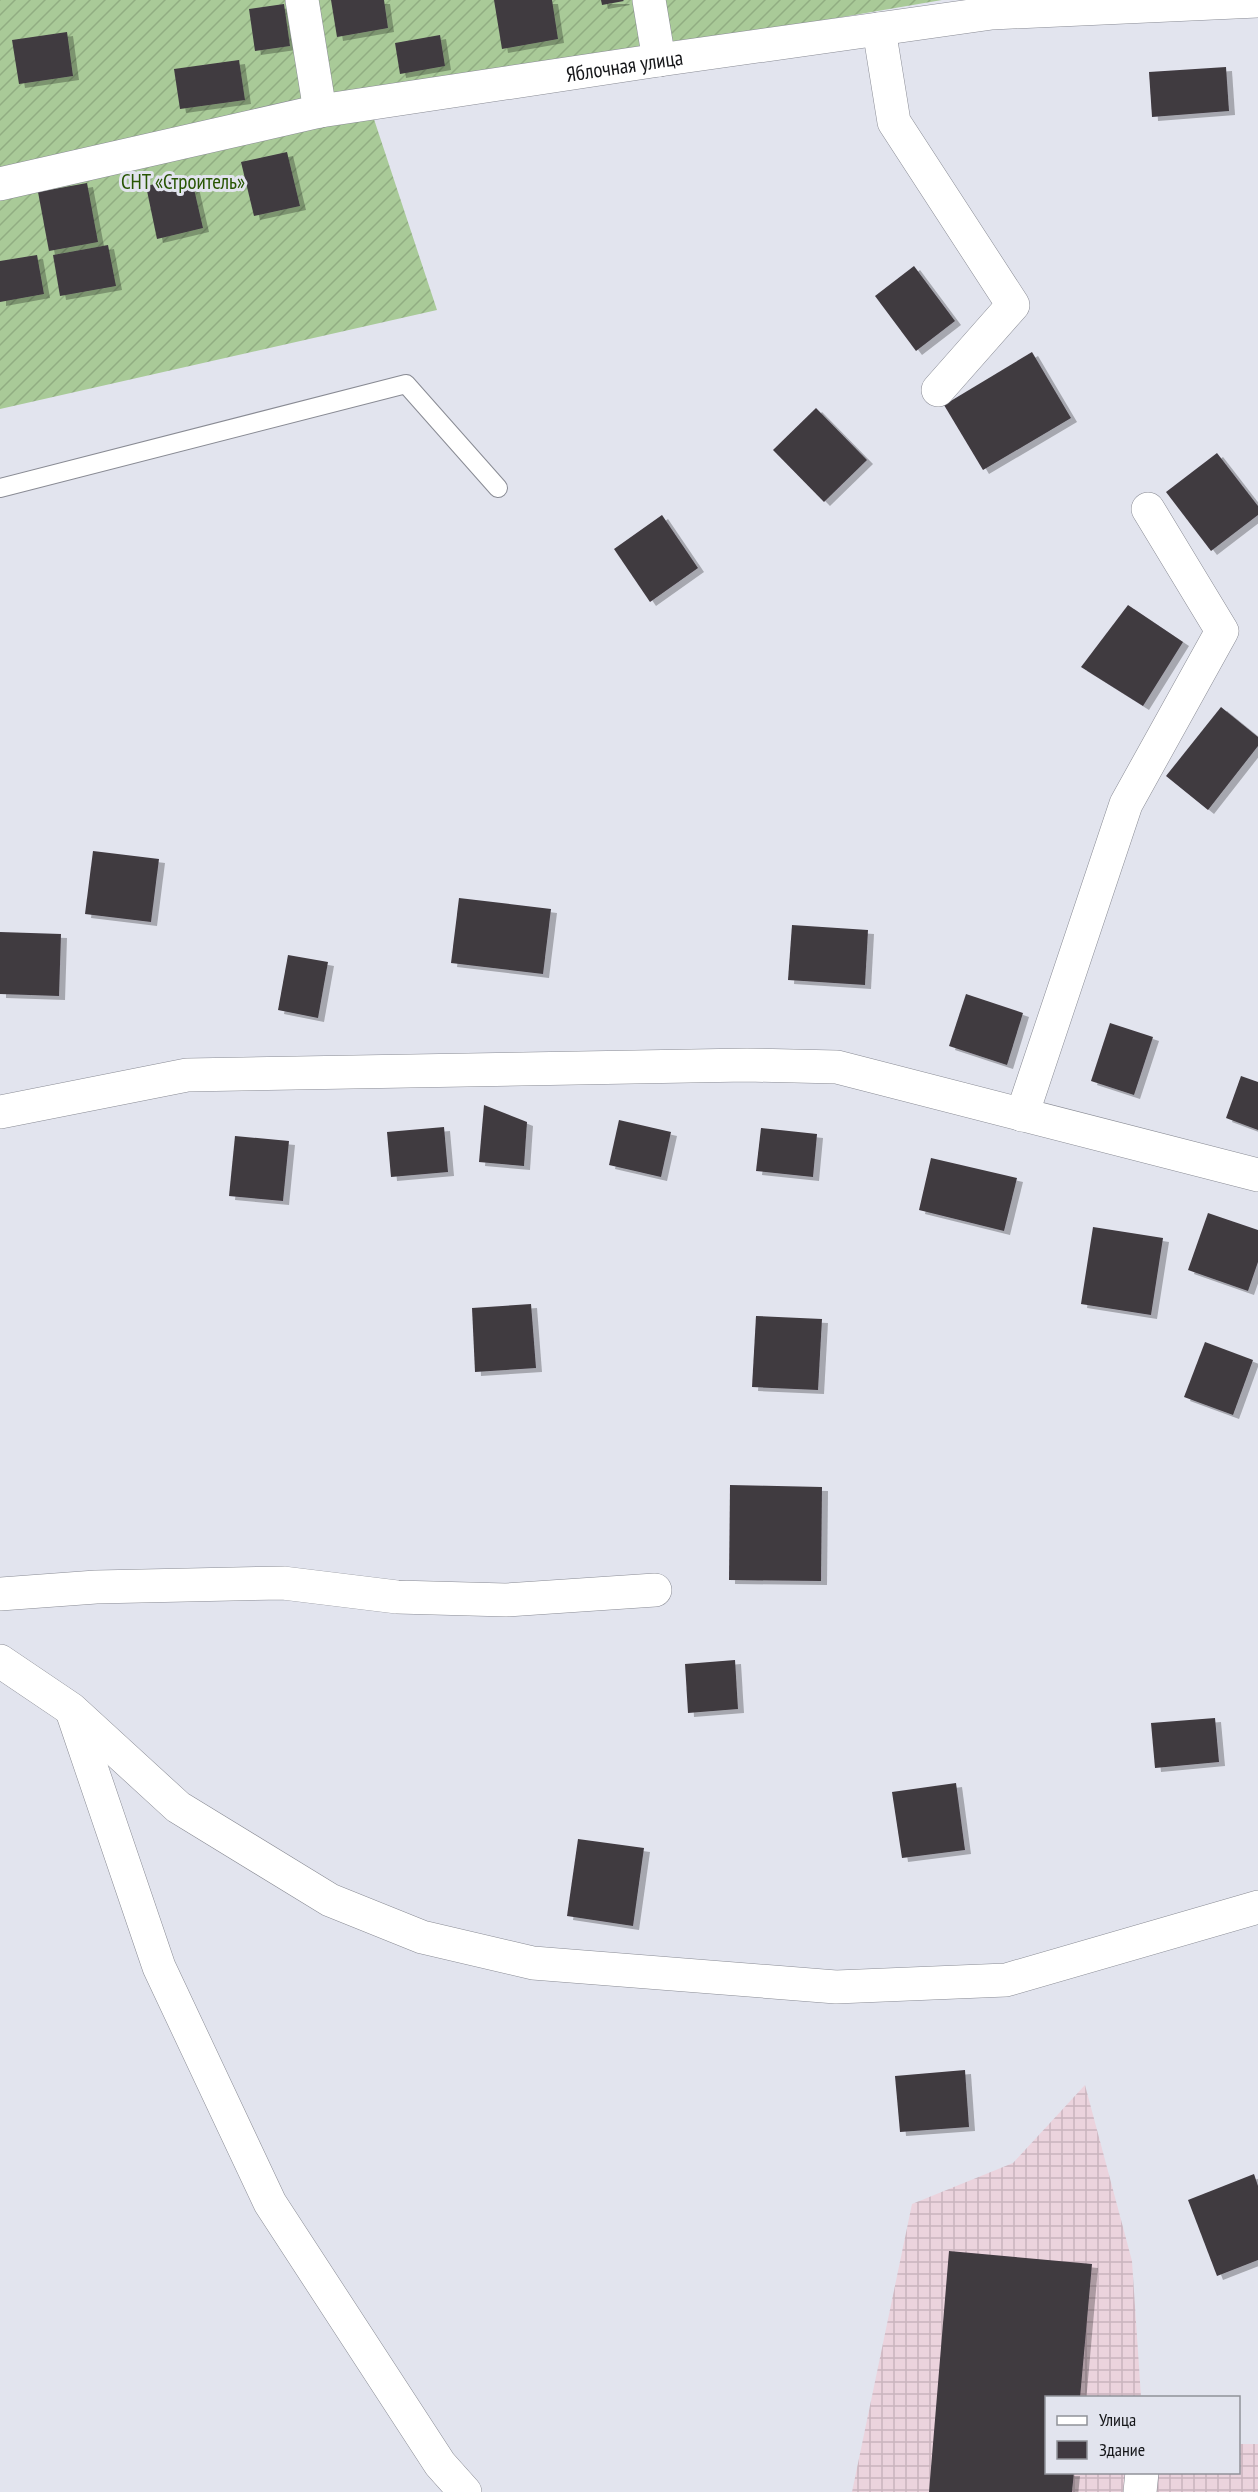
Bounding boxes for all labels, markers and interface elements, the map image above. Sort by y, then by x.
street label: Яблочная улица [564,43,685,87]
park label: СНТ «Строитель» [121,168,245,195]
legend [1045,2396,1240,2474]
text: Улица [1099,2408,1136,2431]
text: Здание [1099,2438,1145,2461]

